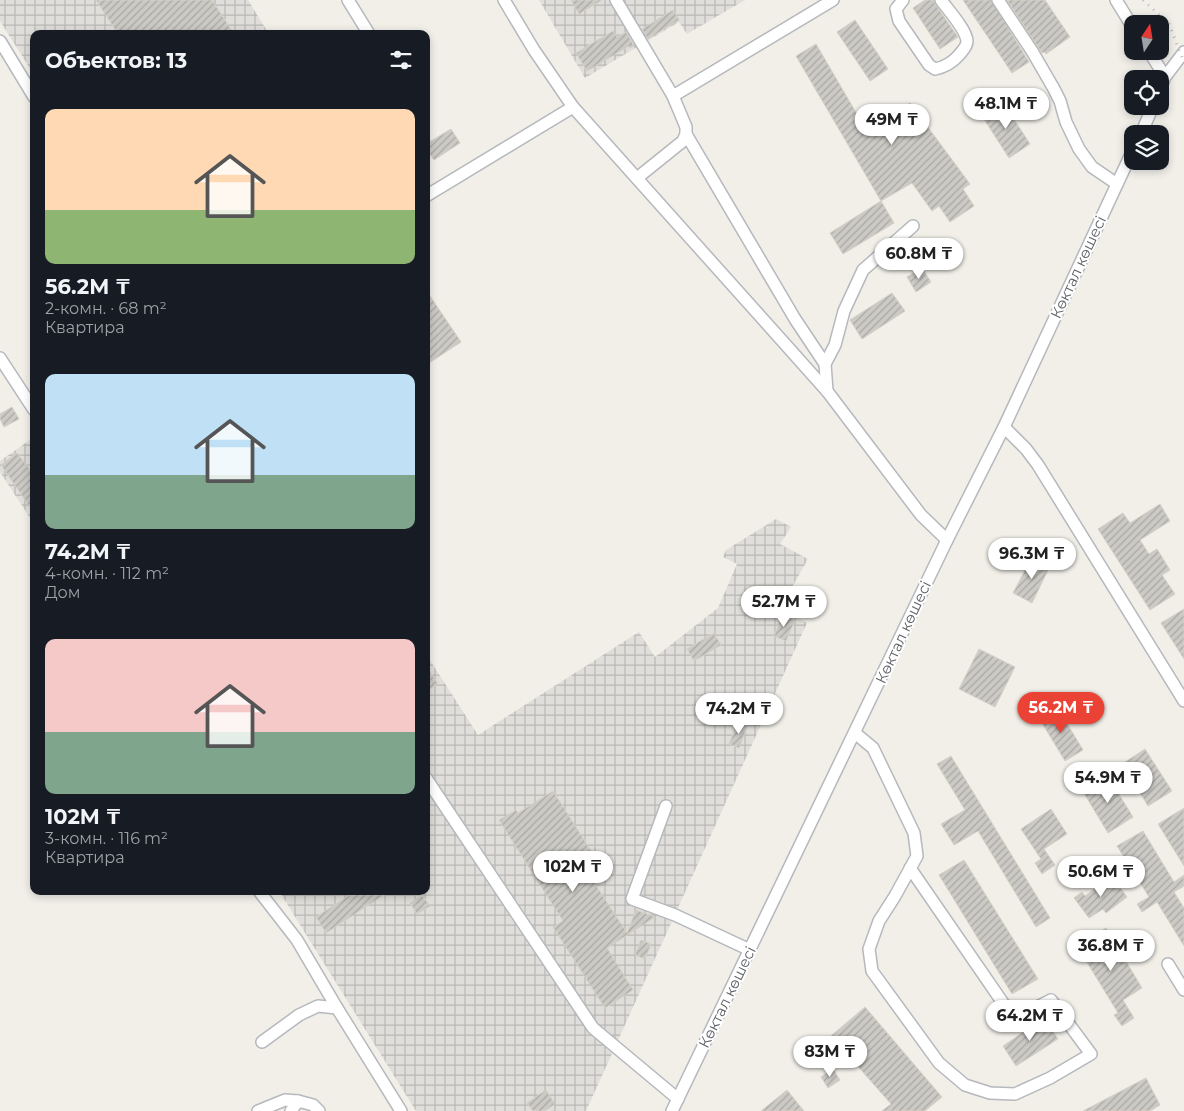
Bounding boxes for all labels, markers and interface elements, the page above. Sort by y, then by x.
north arrow [1124,15,1169,60]
map controls [1124,15,1169,170]
icon: filters [387,46,415,74]
text: Объектов: 13 [45,48,187,73]
button: locate [1124,70,1169,115]
pin: 48.1M ₸ [960,88,1052,130]
text: 48.1M ₸ [974,94,1038,113]
pin: 49M ₸ [857,104,927,146]
text: 49M ₸ [866,110,918,129]
button: layers [1124,125,1169,170]
icon: home [185,141,275,231]
street label: Көктал көшесі [1046,213,1110,321]
pin: 60.8M ₸ [873,238,965,280]
text: 60.8M ₸ [885,244,953,263]
text: 56.2M ₸ [45,274,131,299]
text: 2-комн. · 68 m² [45,299,167,318]
text: Квартира [45,318,125,337]
icon: home [185,406,275,496]
pin: 96.3M ₸ [986,538,1078,580]
text: 74.2M ₸ [45,539,131,564]
text: 96.3M ₸ [999,544,1065,563]
text: 4-комн. · 112 m² [45,564,169,583]
street label: Көктал көшесі [871,578,935,686]
text: Дом [45,583,80,602]
pin: 52.7M ₸ [738,586,830,628]
text: 52.7M ₸ [752,592,816,611]
icon: home [185,671,275,761]
pin: 74.2M ₸ [693,692,785,735]
pin: 56.2M ₸ [1015,692,1107,734]
text: 56.2M ₸ [1028,698,1094,717]
text: 74.2M ₸ [706,699,772,718]
pin: 54.9M ₸ [1062,762,1154,804]
text: 54.9M ₸ [1075,768,1141,787]
text: 102M ₸ [45,804,121,829]
text: 3-комн. · 116 m² [45,829,168,848]
text: Квартира [45,848,125,867]
pin: 102M ₸ [532,850,614,893]
pin: 50.6M ₸ [1055,856,1147,898]
text: 102M ₸ [544,857,602,876]
text: 50.6M ₸ [1068,862,1134,881]
pin: 36.8M ₸ [1065,930,1157,972]
text: 36.8M ₸ [1078,936,1144,955]
street label: Көктал көшесі [694,943,760,1051]
pin: 64.2M ₸ [984,1000,1076,1042]
text: 64.2M ₸ [997,1006,1063,1025]
pin: 83M ₸ [795,1036,865,1078]
text: 83M ₸ [804,1042,856,1061]

